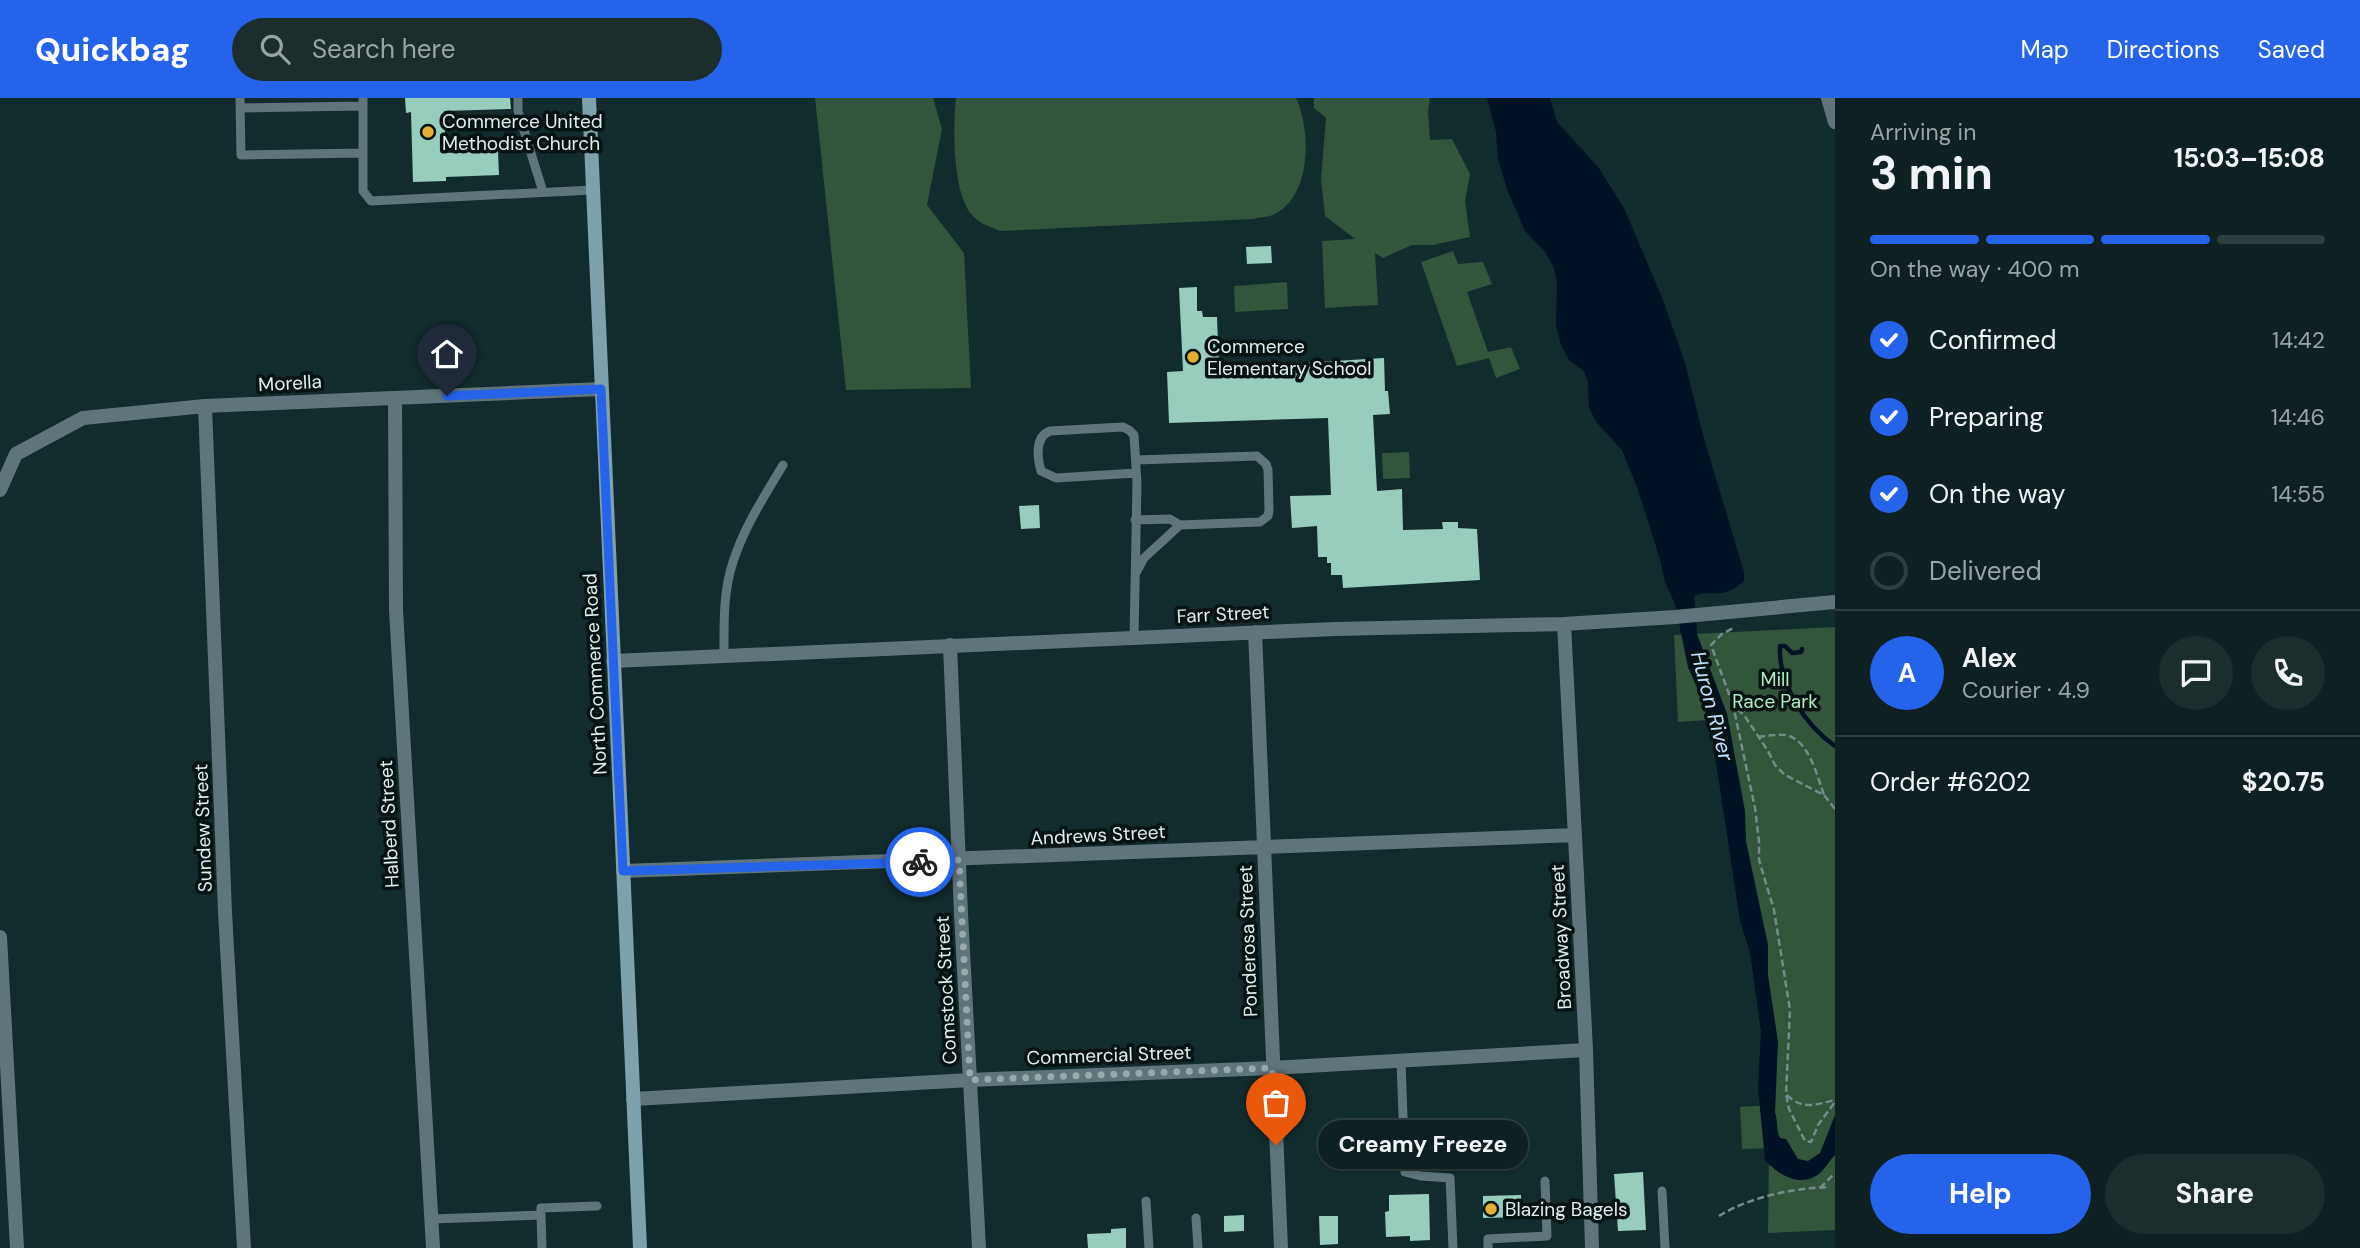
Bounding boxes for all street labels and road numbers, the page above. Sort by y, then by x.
street label: Morella [258,369,322,397]
street label: North Commerce Road [577,572,613,776]
street label: Farr Street [1176,599,1270,629]
street label: Halberd Street [373,760,405,888]
street label: Sundew Street [188,763,218,893]
street label: Andrews Street [1030,819,1166,851]
street label: Broadway Street [1545,864,1577,1010]
street label: Ponderosa Street [1233,865,1263,1017]
street label: Comstock Street [930,915,962,1065]
street label: Commercial Street [1026,1040,1192,1070]

